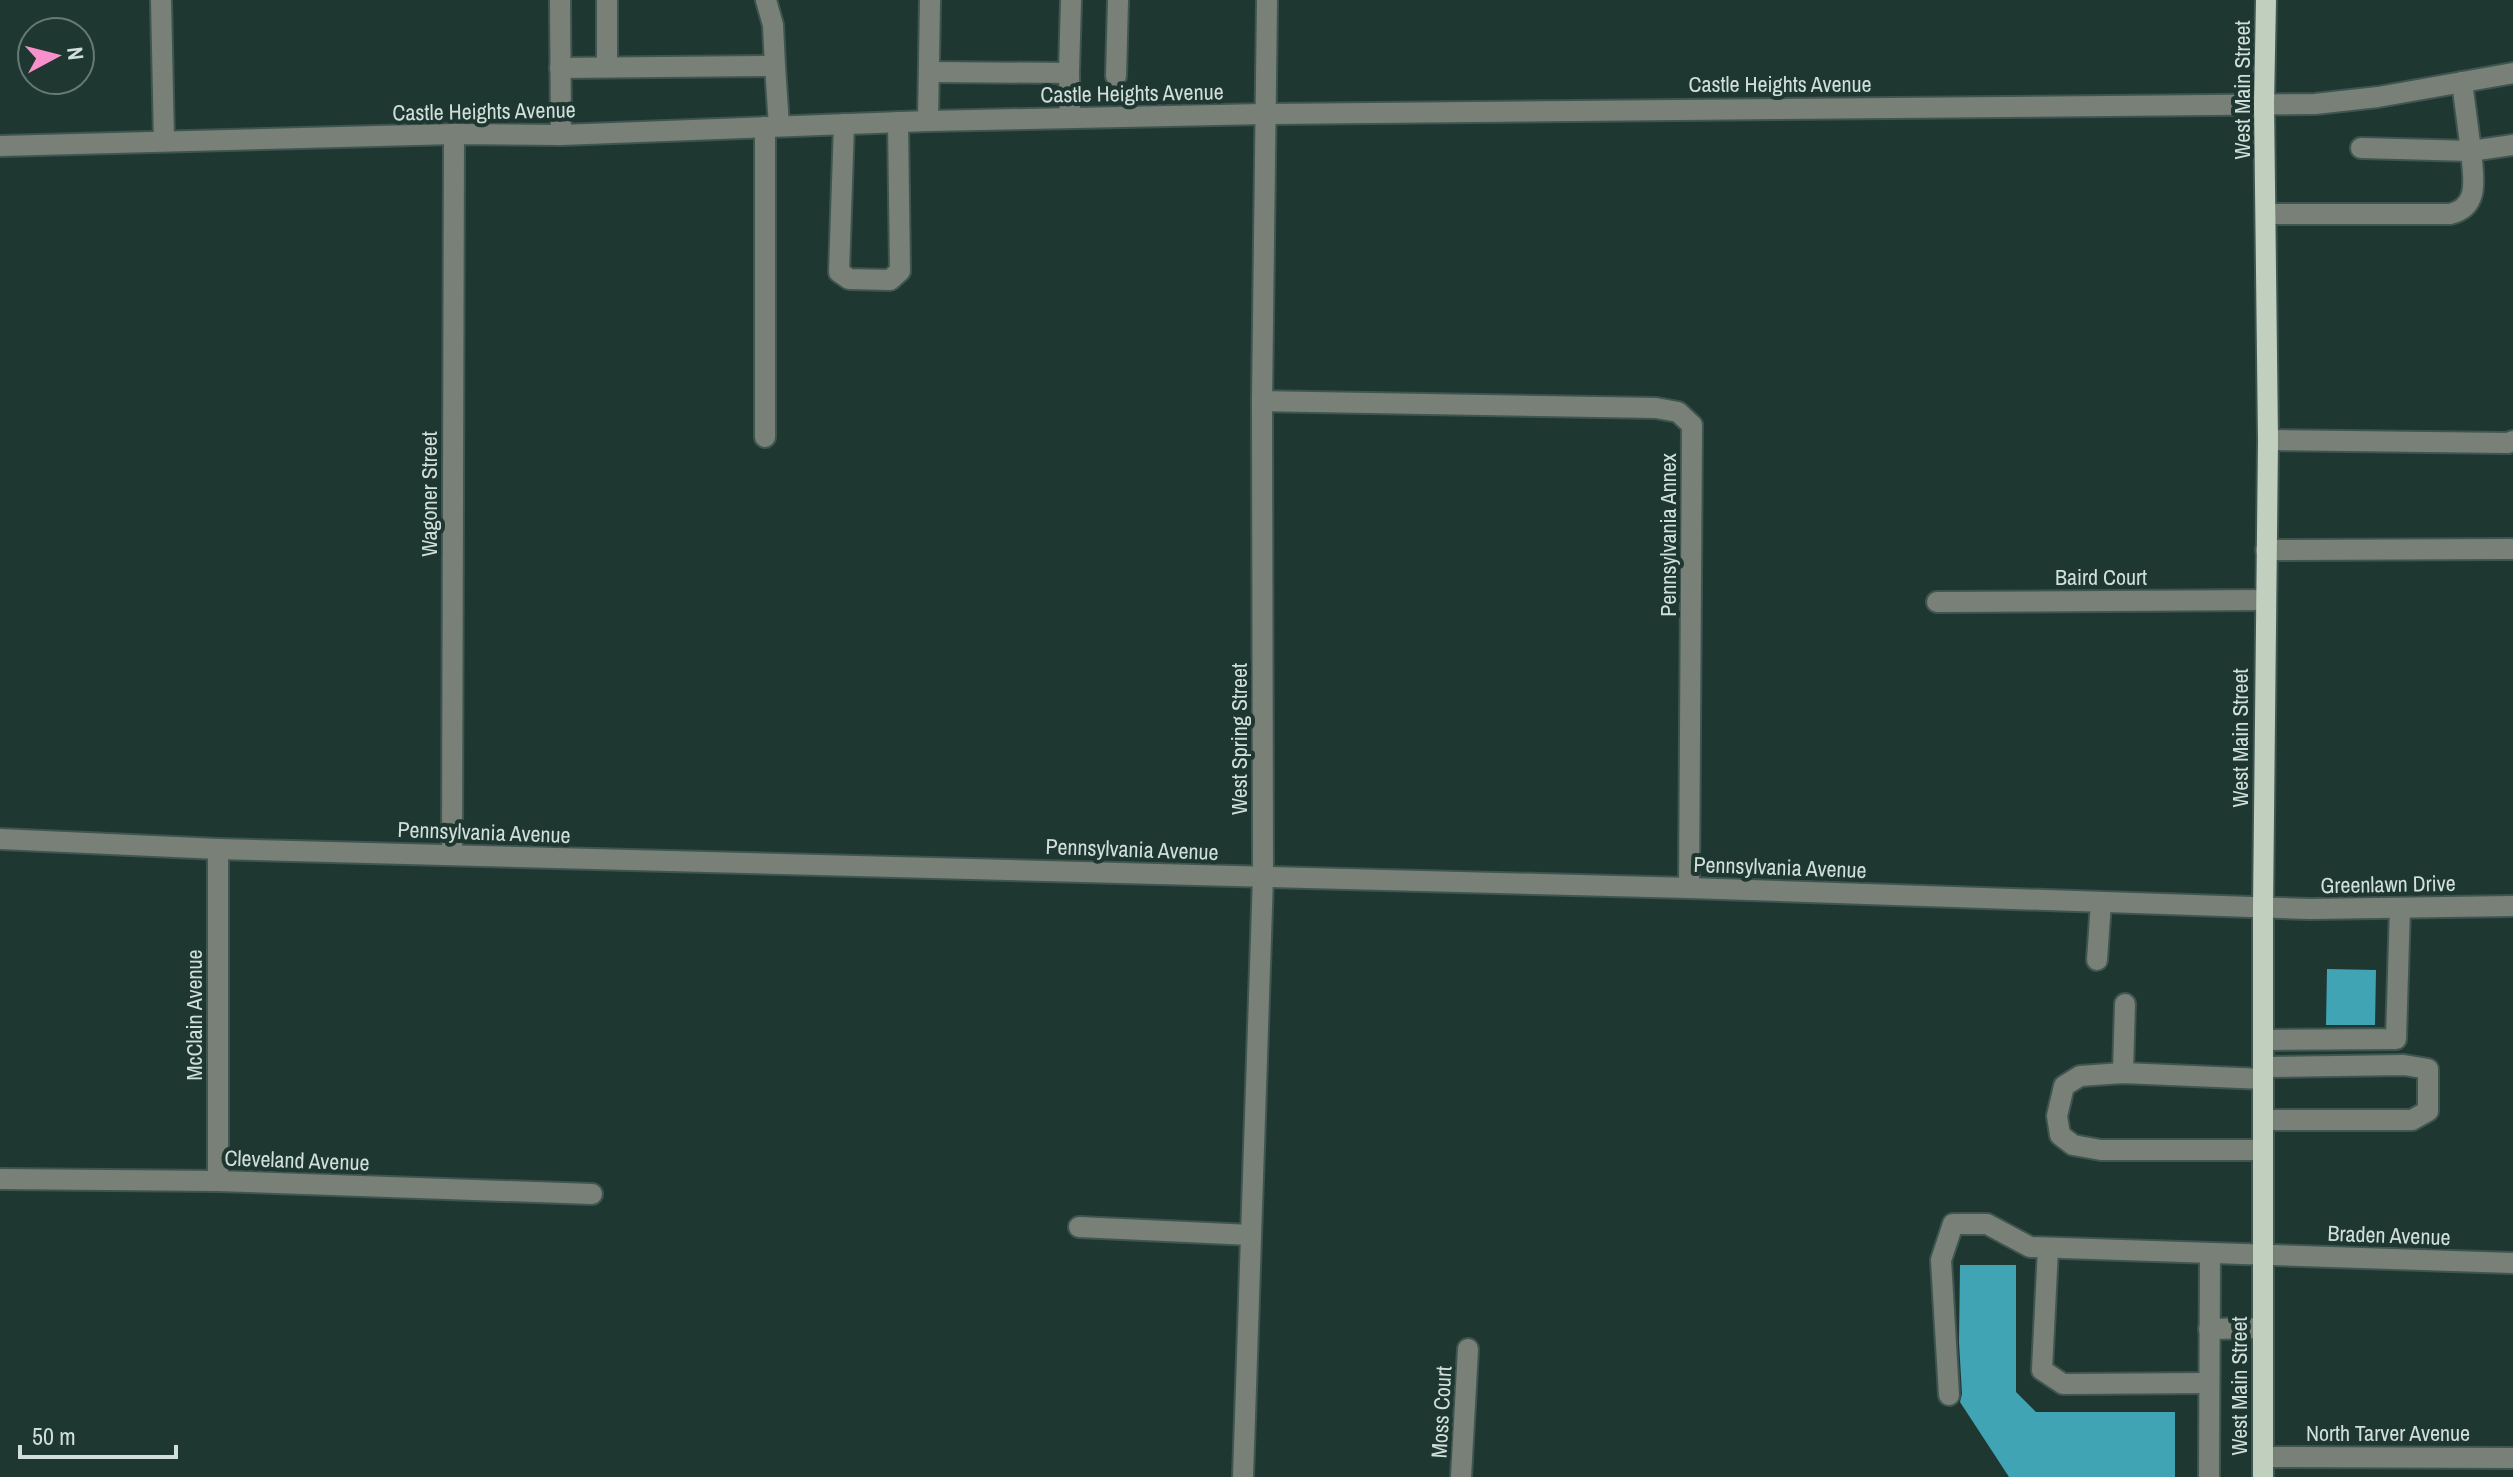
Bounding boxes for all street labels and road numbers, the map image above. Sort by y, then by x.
street label: West Main Street [2227,20,2257,160]
street label: Castle Heights Avenue [1688,69,1872,99]
street label: Castle Heights Avenue [1040,76,1224,110]
street label: Castle Heights Avenue [392,94,576,128]
street label: Wagoner Street [414,431,444,557]
street label: Pennsylvania Annex [1653,453,1683,617]
street label: Baird Court [2055,562,2147,592]
street label: West Spring Street [1224,663,1254,815]
street label: West Main Street [2225,668,2255,808]
street label: Pennsylvania Avenue [397,814,571,850]
street label: Pennsylvania Avenue [1045,831,1219,867]
street label: Pennsylvania Avenue [1693,849,1867,885]
street label: Greenlawn Drive [2320,868,2456,900]
street label: McClain Avenue [179,949,209,1081]
street label: Cleveland Avenue [224,1142,370,1178]
street label: Braden Avenue [2327,1218,2451,1252]
street label: West Main Street [2224,1316,2254,1456]
street label: Moss Court [1424,1365,1458,1459]
street label: North Tarver Avenue [2306,1418,2470,1448]

